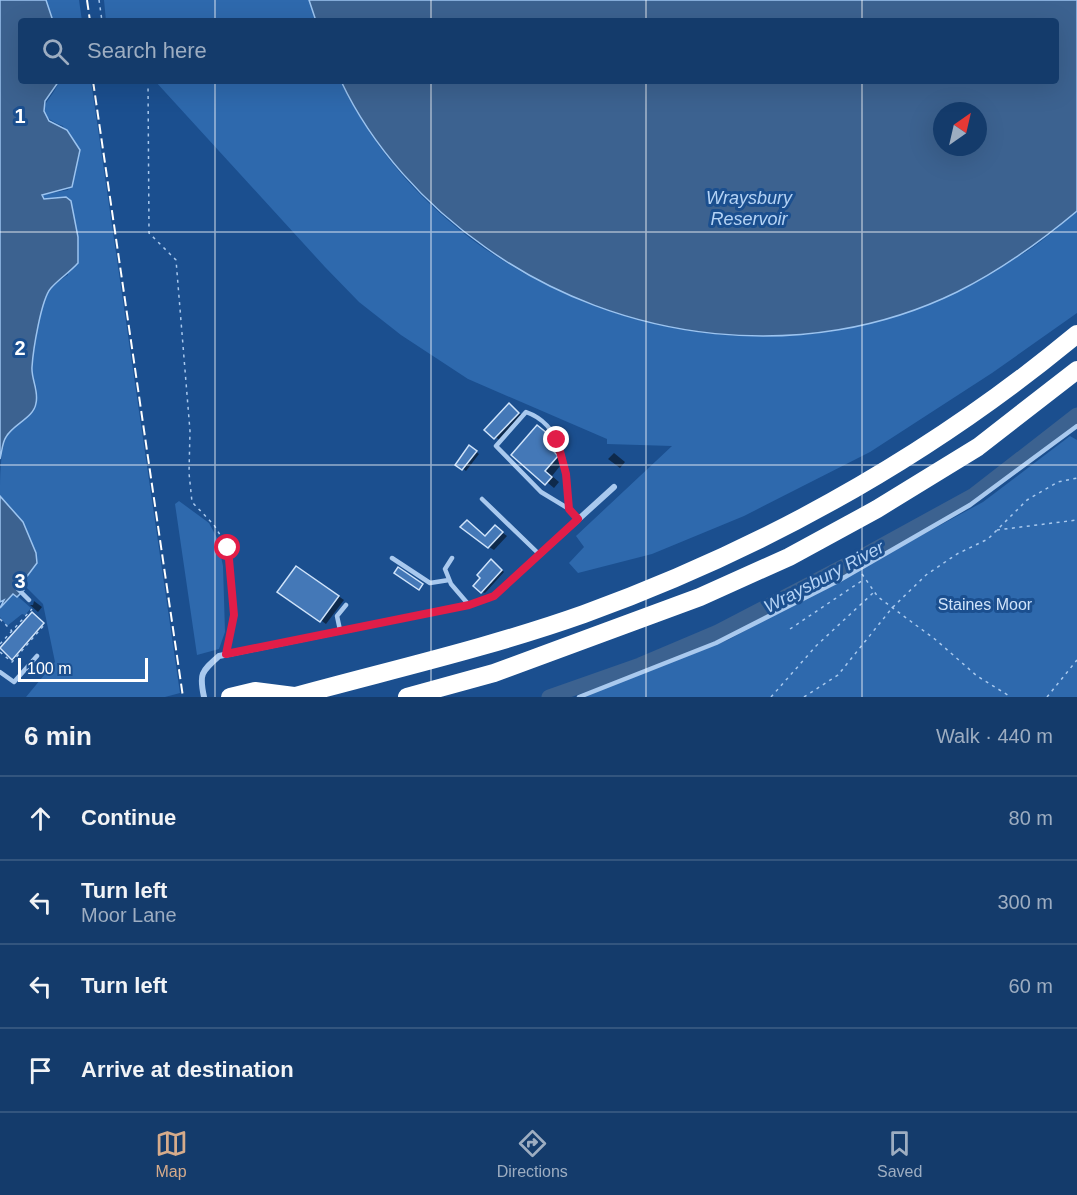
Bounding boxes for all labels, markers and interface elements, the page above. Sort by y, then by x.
search box [18,18,1059,84]
icon: search [39,35,72,68]
text: Search here [87,38,207,63]
north arrow [933,102,987,156]
text: 1 [14,105,26,127]
water label: Wraysbury Reservoir [706,188,793,229]
text: 2 [14,337,26,359]
route end [543,426,569,452]
route start [214,534,240,560]
water label: Wraysbury River [761,536,888,617]
text: 3 [14,570,26,592]
park label: Staines Moor [938,596,1033,613]
scale bar [18,655,148,682]
text: 100 m [27,660,71,677]
text: 6 min [24,721,92,751]
text: Walk · 440 m [936,725,1053,747]
icon: ahead [24,802,57,835]
text: Continue [81,805,176,830]
text: 80 m [1009,807,1053,829]
text: Turn left [81,878,167,903]
icon: left [24,886,57,919]
text: 300 m [997,891,1053,913]
text: Moor Lane [81,904,177,926]
icon: left [24,970,57,1003]
text: Turn left [81,973,167,998]
text: 60 m [1009,975,1053,997]
icon: arrive [24,1054,57,1087]
text: Arrive at destination [81,1057,294,1082]
tab: Map [155,1127,188,1181]
tab: Directions [497,1127,568,1181]
tab: Saved [877,1127,922,1181]

